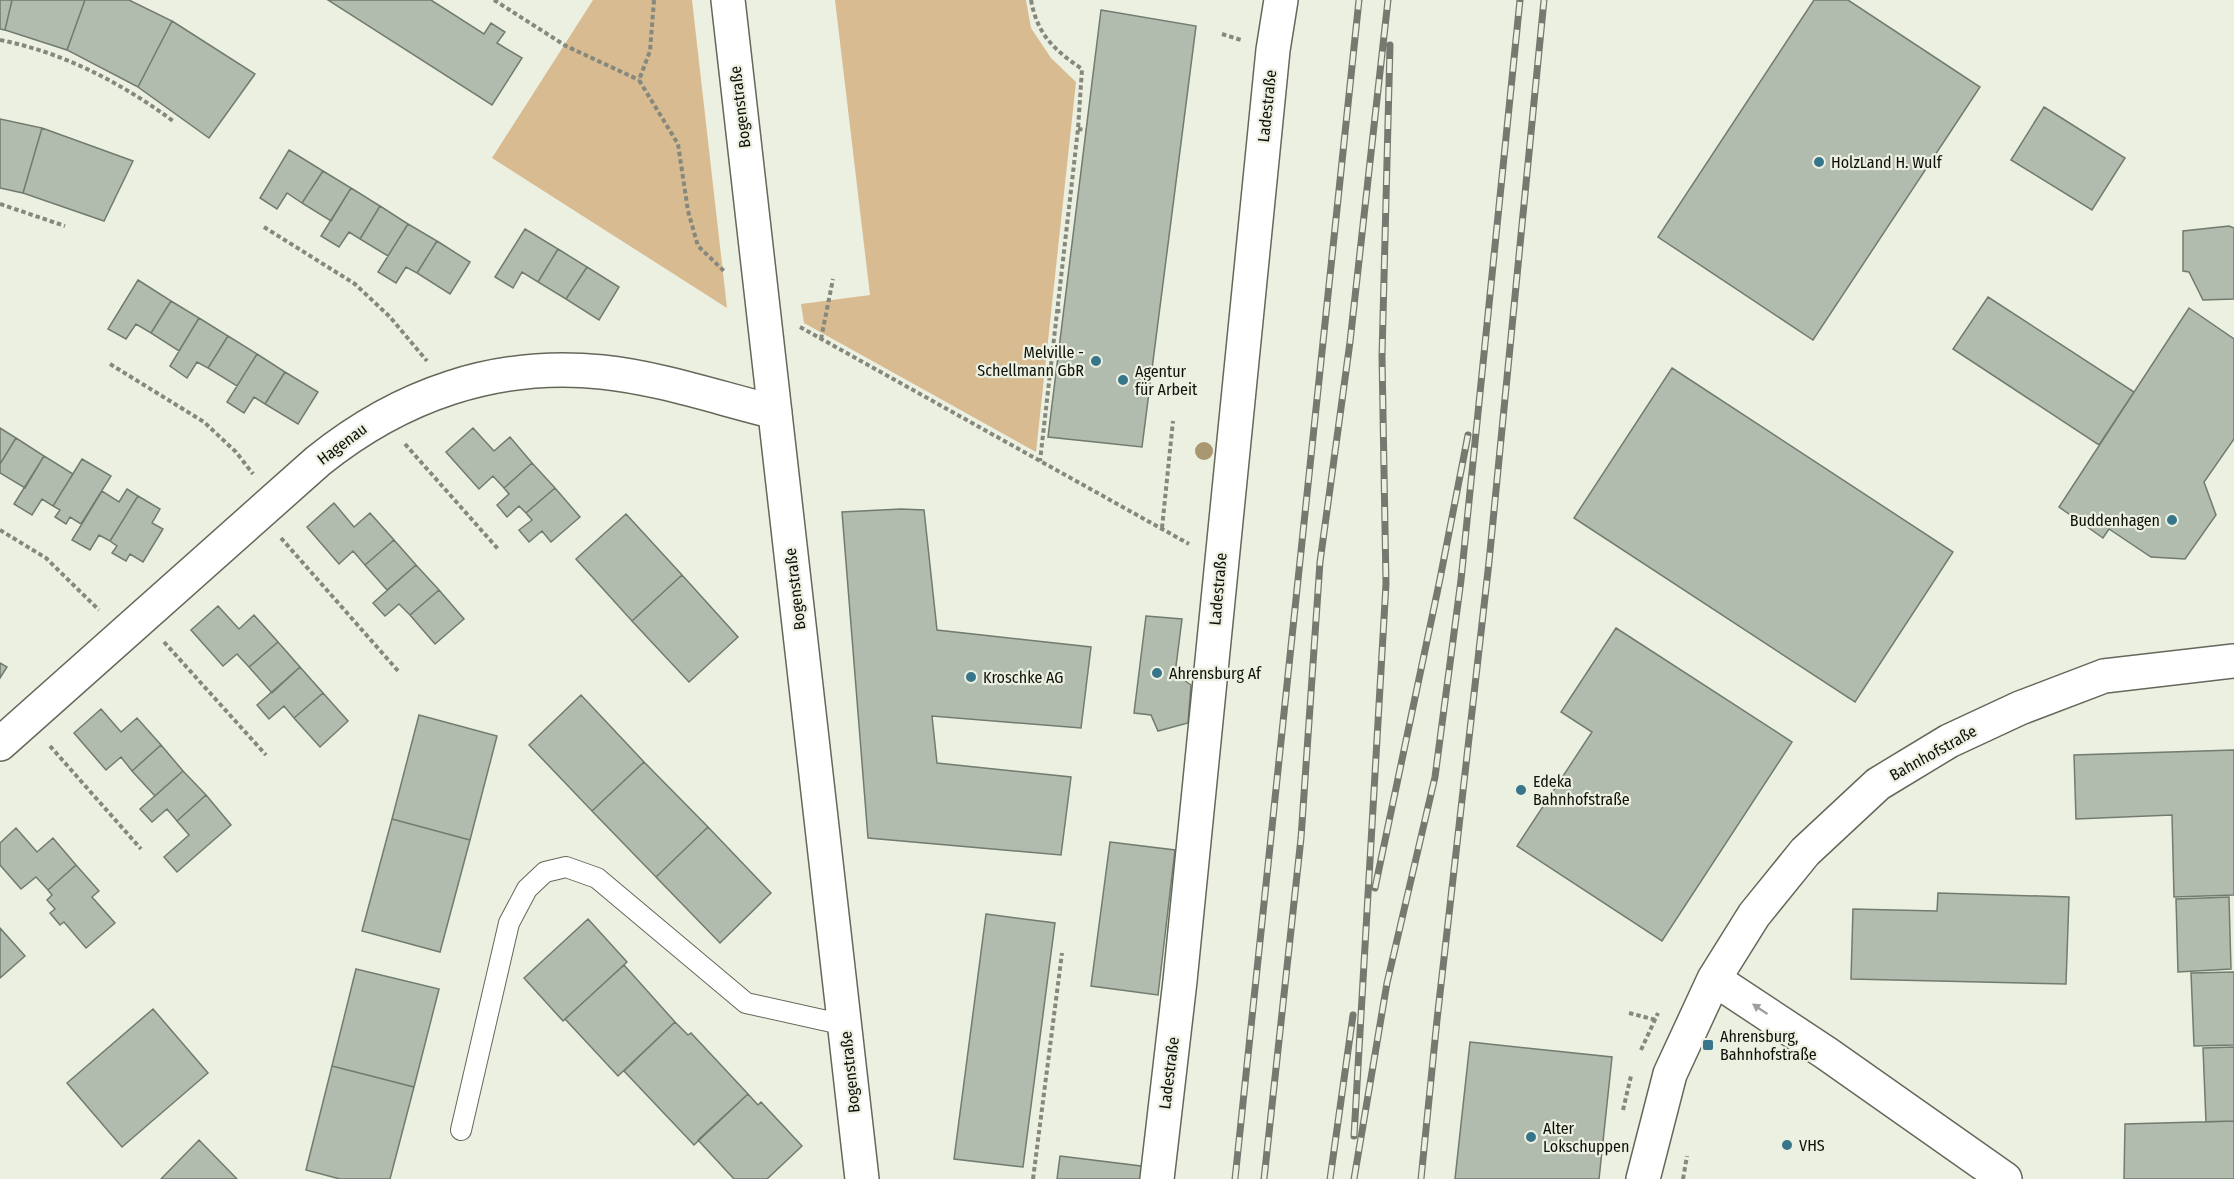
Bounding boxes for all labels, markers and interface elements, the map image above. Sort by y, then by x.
street label: Bogenstraße [726,65,754,149]
street label: Ladestraße [1254,69,1280,143]
place label: HolzLand H. Wulf [1831,153,1943,172]
marker: HolzLand H. Wulf [1812,155,1826,169]
place label: Melville - Schellmann GbR [977,343,1084,380]
marker: Melville - Schellmann GbR [1089,354,1103,368]
place label: Agentur für Arbeit [1135,362,1198,399]
marker: Agentur für Arbeit [1116,373,1130,387]
street label: Hagenau [313,419,371,469]
place label: Buddenhagen [2070,511,2160,530]
marker: Buddenhagen [2165,513,2179,527]
street label: Bogenstraße [781,547,809,631]
street label: Ladestraße [1205,552,1231,626]
place label: Ahrensburg Af [1169,664,1262,683]
marker: Ahrensburg Af [1150,666,1164,680]
place label: Kroschke AG [983,668,1064,687]
marker: Kroschke AG [964,670,978,684]
street label: Bahnhofstraße [1886,721,1980,785]
place label: Edeka Bahnhofstraße [1533,772,1630,809]
marker: Edeka Bahnhofstraße [1514,783,1528,797]
one-way arrow [1752,1004,1768,1015]
place label: Ahrensburg, Bahnhofstraße [1720,1027,1817,1064]
street label: Bogenstraße [836,1030,864,1114]
street label: Ladestraße [1155,1036,1183,1110]
marker: Ahrensburg, Bahnhofstraße [1701,1038,1715,1052]
place label: Alter Lokschuppen [1543,1119,1629,1156]
marker: Alter Lokschuppen [1524,1130,1538,1144]
place label: VHS [1799,1136,1825,1155]
marker: VHS [1780,1138,1794,1152]

